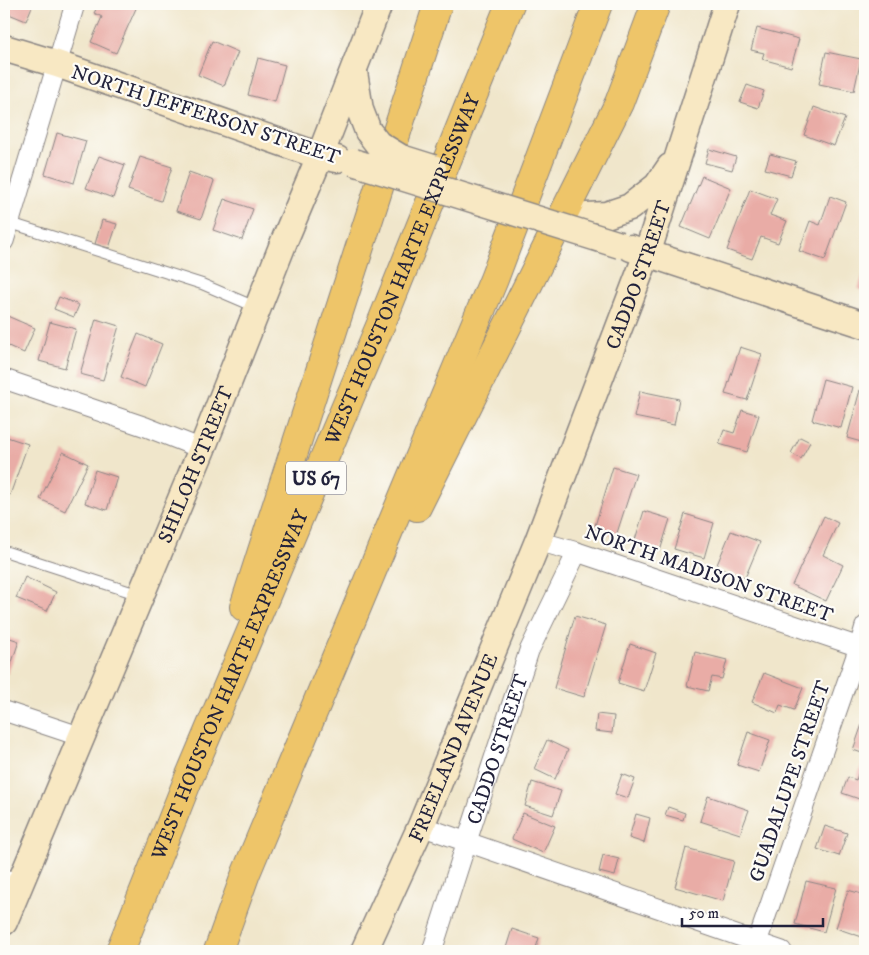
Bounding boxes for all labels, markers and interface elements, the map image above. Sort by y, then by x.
street label: NORTH JEFFERSON STREET [68,60,343,171]
street label: WEST HOUSTON HARTE EXPRESSWAY [320,90,487,450]
street label: CADDO STREET [601,197,677,353]
street label: SHILOH STREET [153,383,240,547]
road number: US 67 [286,462,346,494]
street label: WEST HOUSTON HARTE EXPRESSWAY [146,506,315,865]
street label: NORTH MADISON STREET [581,520,836,629]
street label: FREELAND AVENUE [404,650,504,847]
street label: CADDO STREET [462,671,535,828]
street label: GUADALUPE STREET [744,678,837,885]
scale bar [682,895,823,927]
text: 50 m [689,904,719,923]

